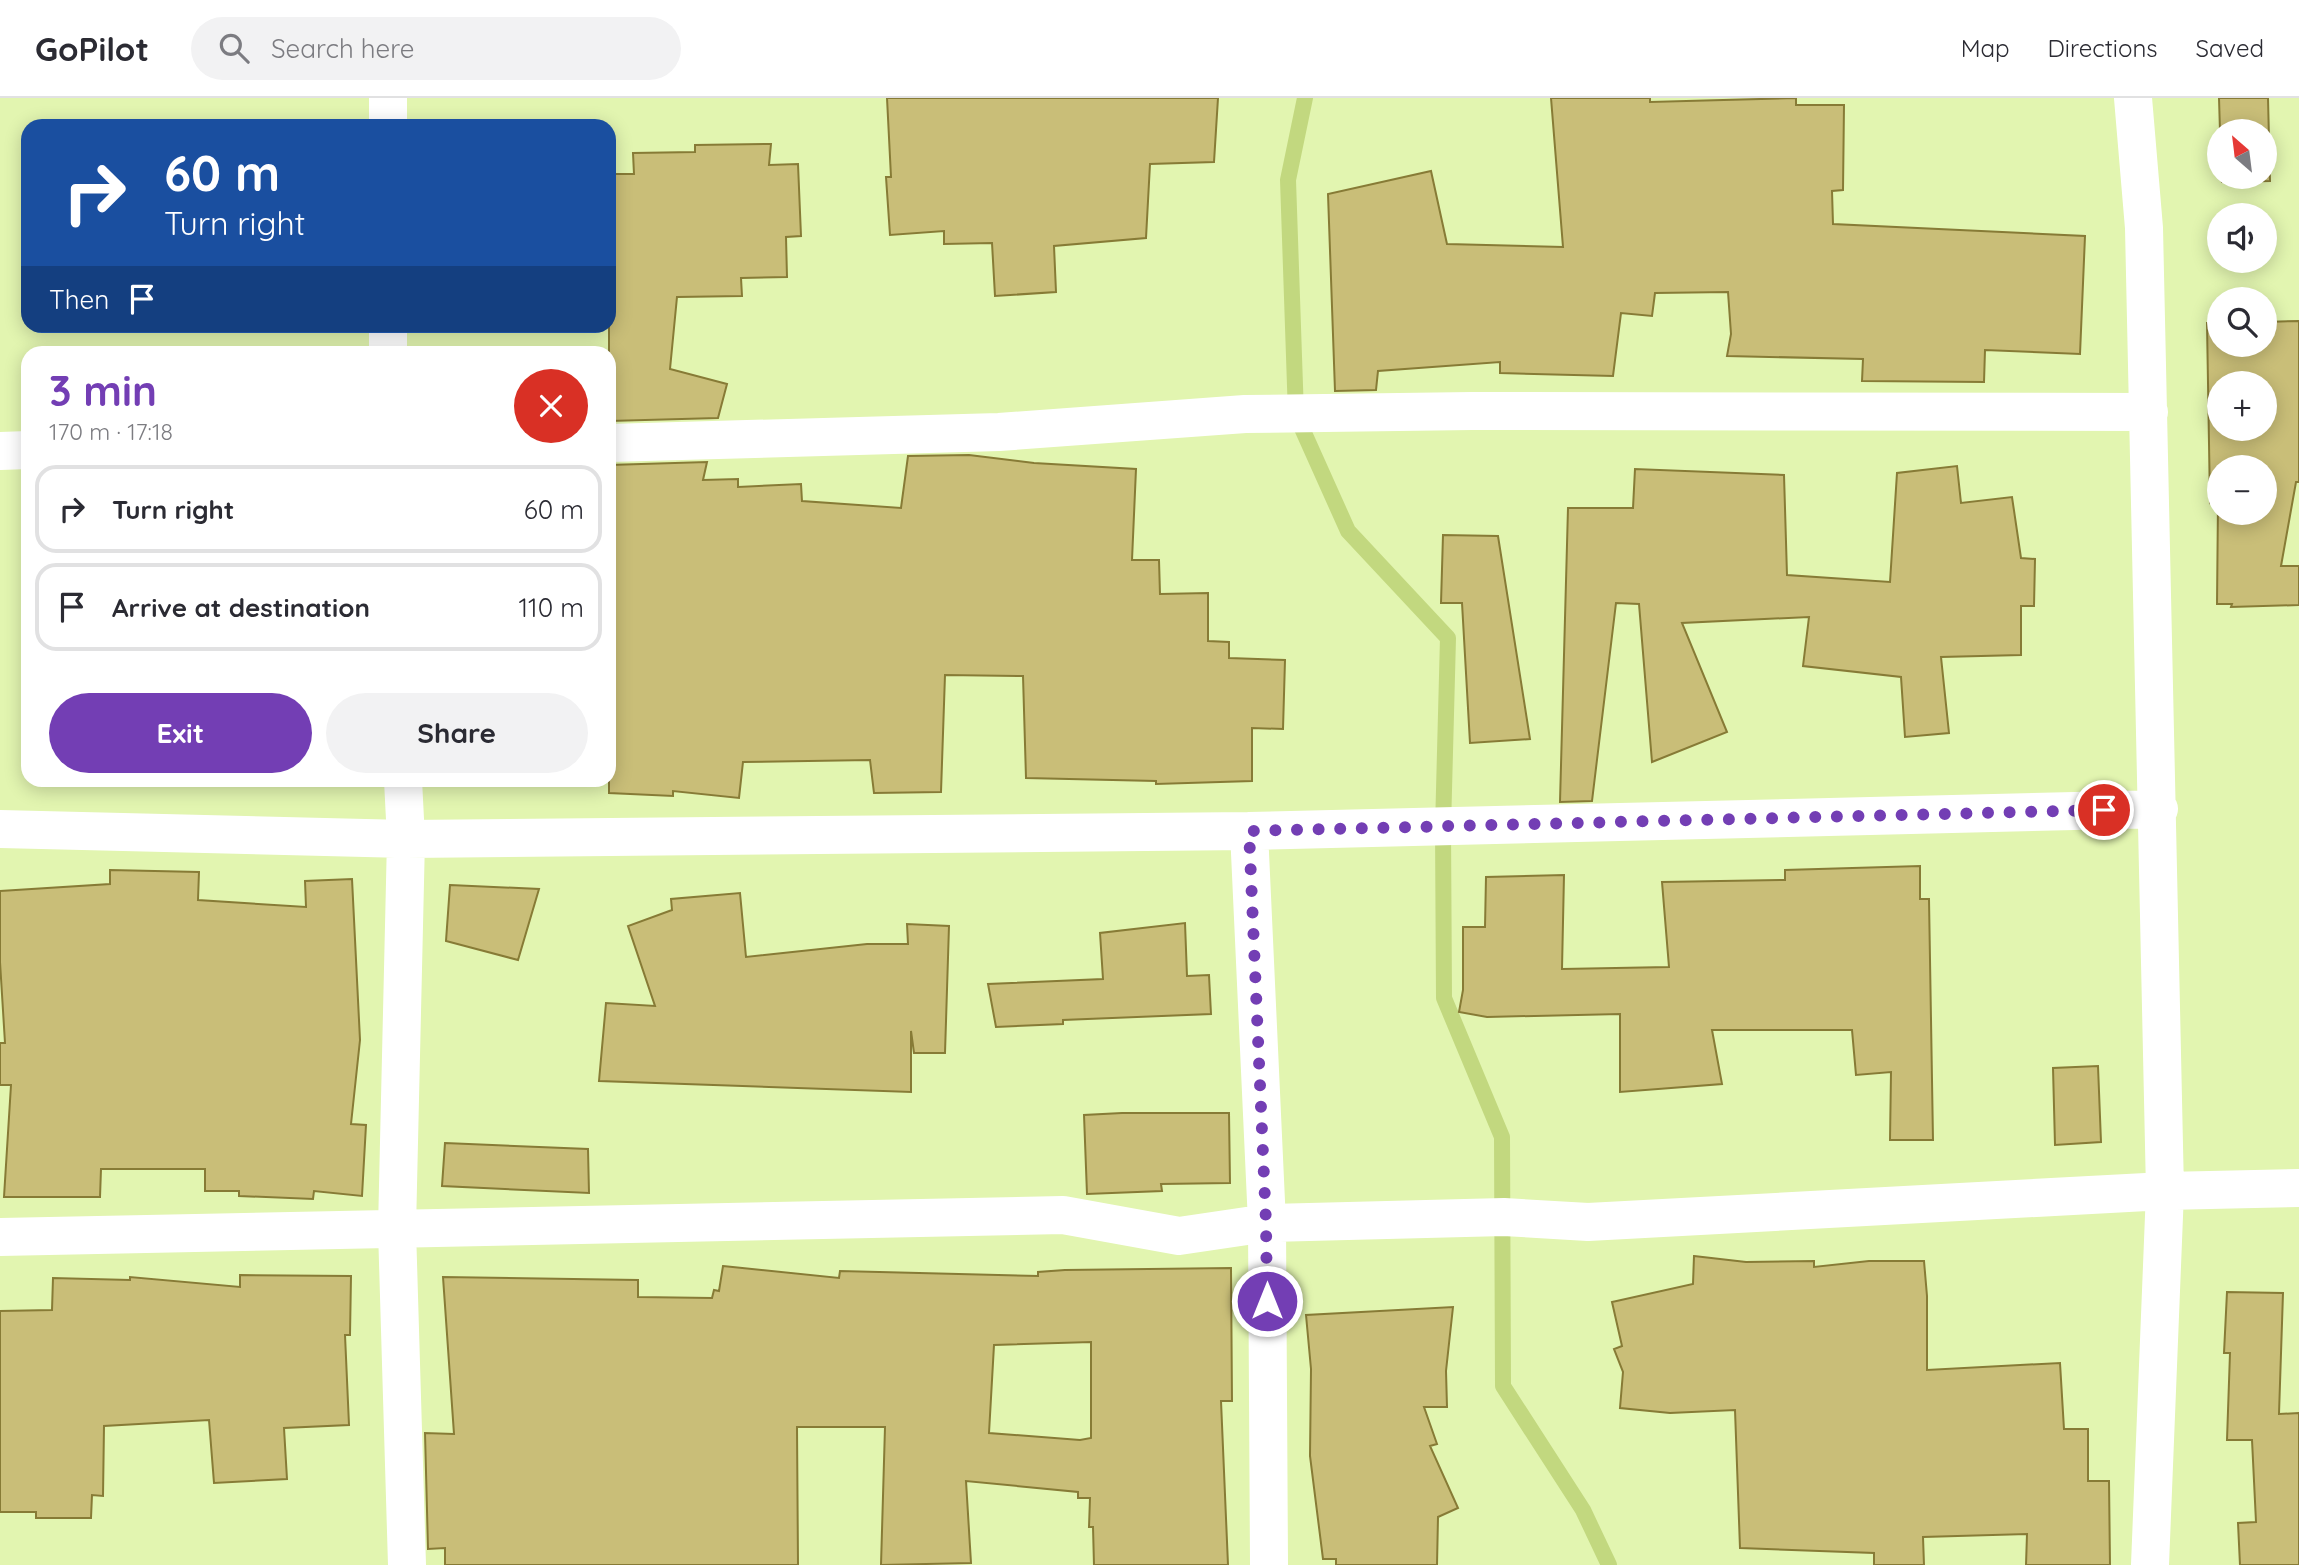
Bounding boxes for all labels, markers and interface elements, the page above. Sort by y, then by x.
search box [191,17,681,80]
text: GoPilot [35,28,149,69]
icon: search [215,29,253,67]
text: Search here [271,32,414,65]
text: Map [1961,33,2010,63]
text: Directions [2048,33,2158,63]
text: Saved [2196,33,2264,63]
north arrow [2207,119,2277,189]
map controls [2207,119,2277,525]
text: 60 m [164,142,280,203]
icon: right [49,147,140,238]
text: Turn right [164,203,305,243]
button: sound [2207,203,2277,273]
icon: arrive [123,280,161,318]
text: Then [49,283,109,316]
button: search [2207,287,2277,357]
text: 3 min [49,364,157,417]
button: close [514,369,588,443]
button: + [2207,371,2277,441]
text: 170 m · 17:18 [49,417,173,446]
button: − [2207,455,2277,525]
icon: right [53,490,91,528]
text: Turn right [112,493,234,526]
text: 60 m [524,493,584,526]
icon: arrive [53,588,91,626]
text: Arrive at destination [112,591,370,624]
text: 110 m [518,591,584,624]
button: Exit [49,693,312,773]
button: Share [326,693,588,773]
pin [2074,780,2134,840]
icon: arrive [2085,791,2123,829]
position arrow [1230,1264,1304,1338]

